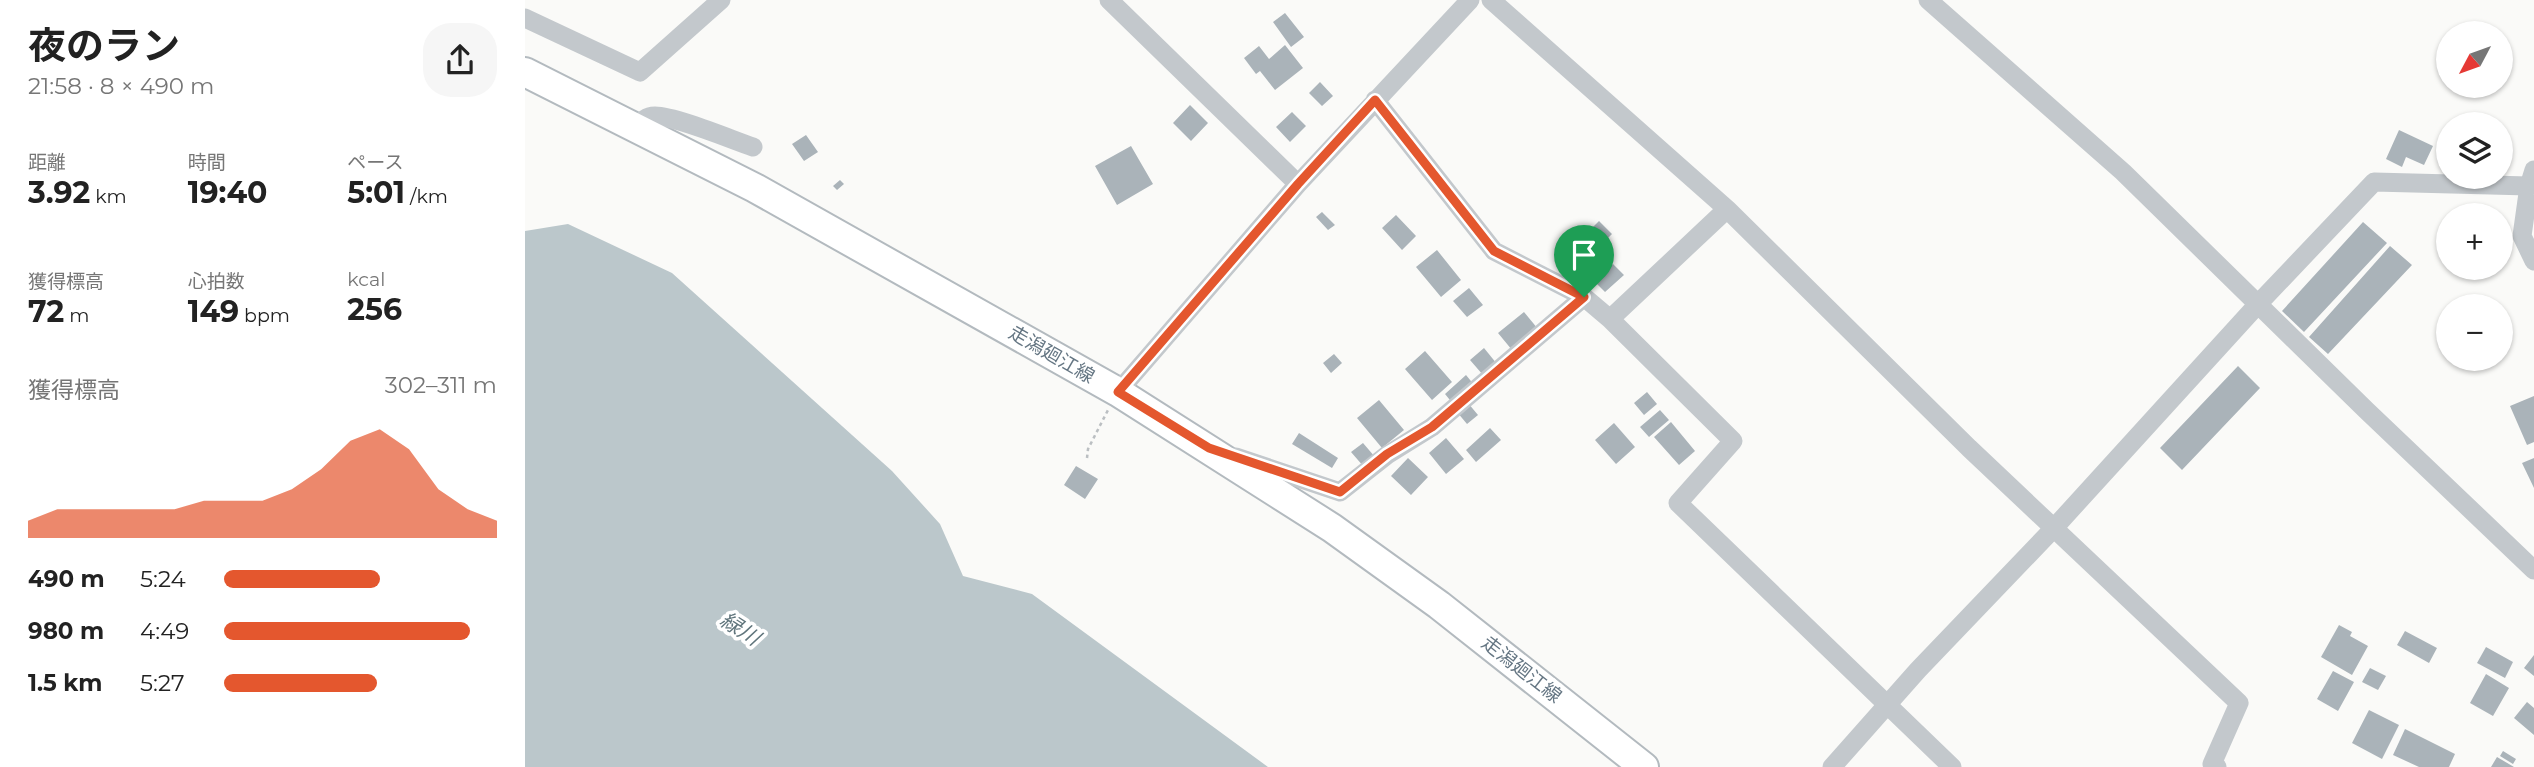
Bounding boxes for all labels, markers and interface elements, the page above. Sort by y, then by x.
north arrow [2436,21,2513,98]
map controls [2436,21,2513,371]
text: 夜のラン [28,22,180,69]
button: share [423,23,497,97]
text: 21:58 · 8 × 490 m [28,72,214,100]
button: layers [2436,112,2513,189]
text: 距離 [28,151,66,174]
text: 時間 [188,151,226,174]
text: ペース [347,151,403,174]
text: 3.92 [28,174,90,211]
text: 19:40 [188,174,267,211]
text: 5:01 [347,174,405,211]
text: km [90,185,127,208]
text: /km [405,185,448,208]
button: + [2436,203,2513,280]
pin [1554,225,1614,297]
icon: arrive [1565,236,1603,274]
text: kcal [347,268,385,291]
text: 獲得標高 [28,270,104,293]
text: 心拍数 [188,270,245,293]
text: 256 [347,291,402,328]
text: 72 [28,293,64,330]
text: 149 [188,293,239,330]
button: − [2436,294,2513,371]
text: m [64,304,89,327]
text: bpm [239,304,290,327]
street label: 走潟廻江線 [1005,321,1099,388]
text: 302–311 m [385,371,497,399]
text: 獲得標高 [28,376,120,404]
text: 490 m [28,565,105,593]
text: 5:24 [140,565,186,593]
water label: 緑川 [716,607,766,652]
text: 980 m [28,617,104,645]
text: 4:49 [140,617,189,645]
street label: 走潟廻江線 [1477,631,1566,708]
text: 1.5 km [28,669,102,697]
text: 5:27 [140,669,184,697]

